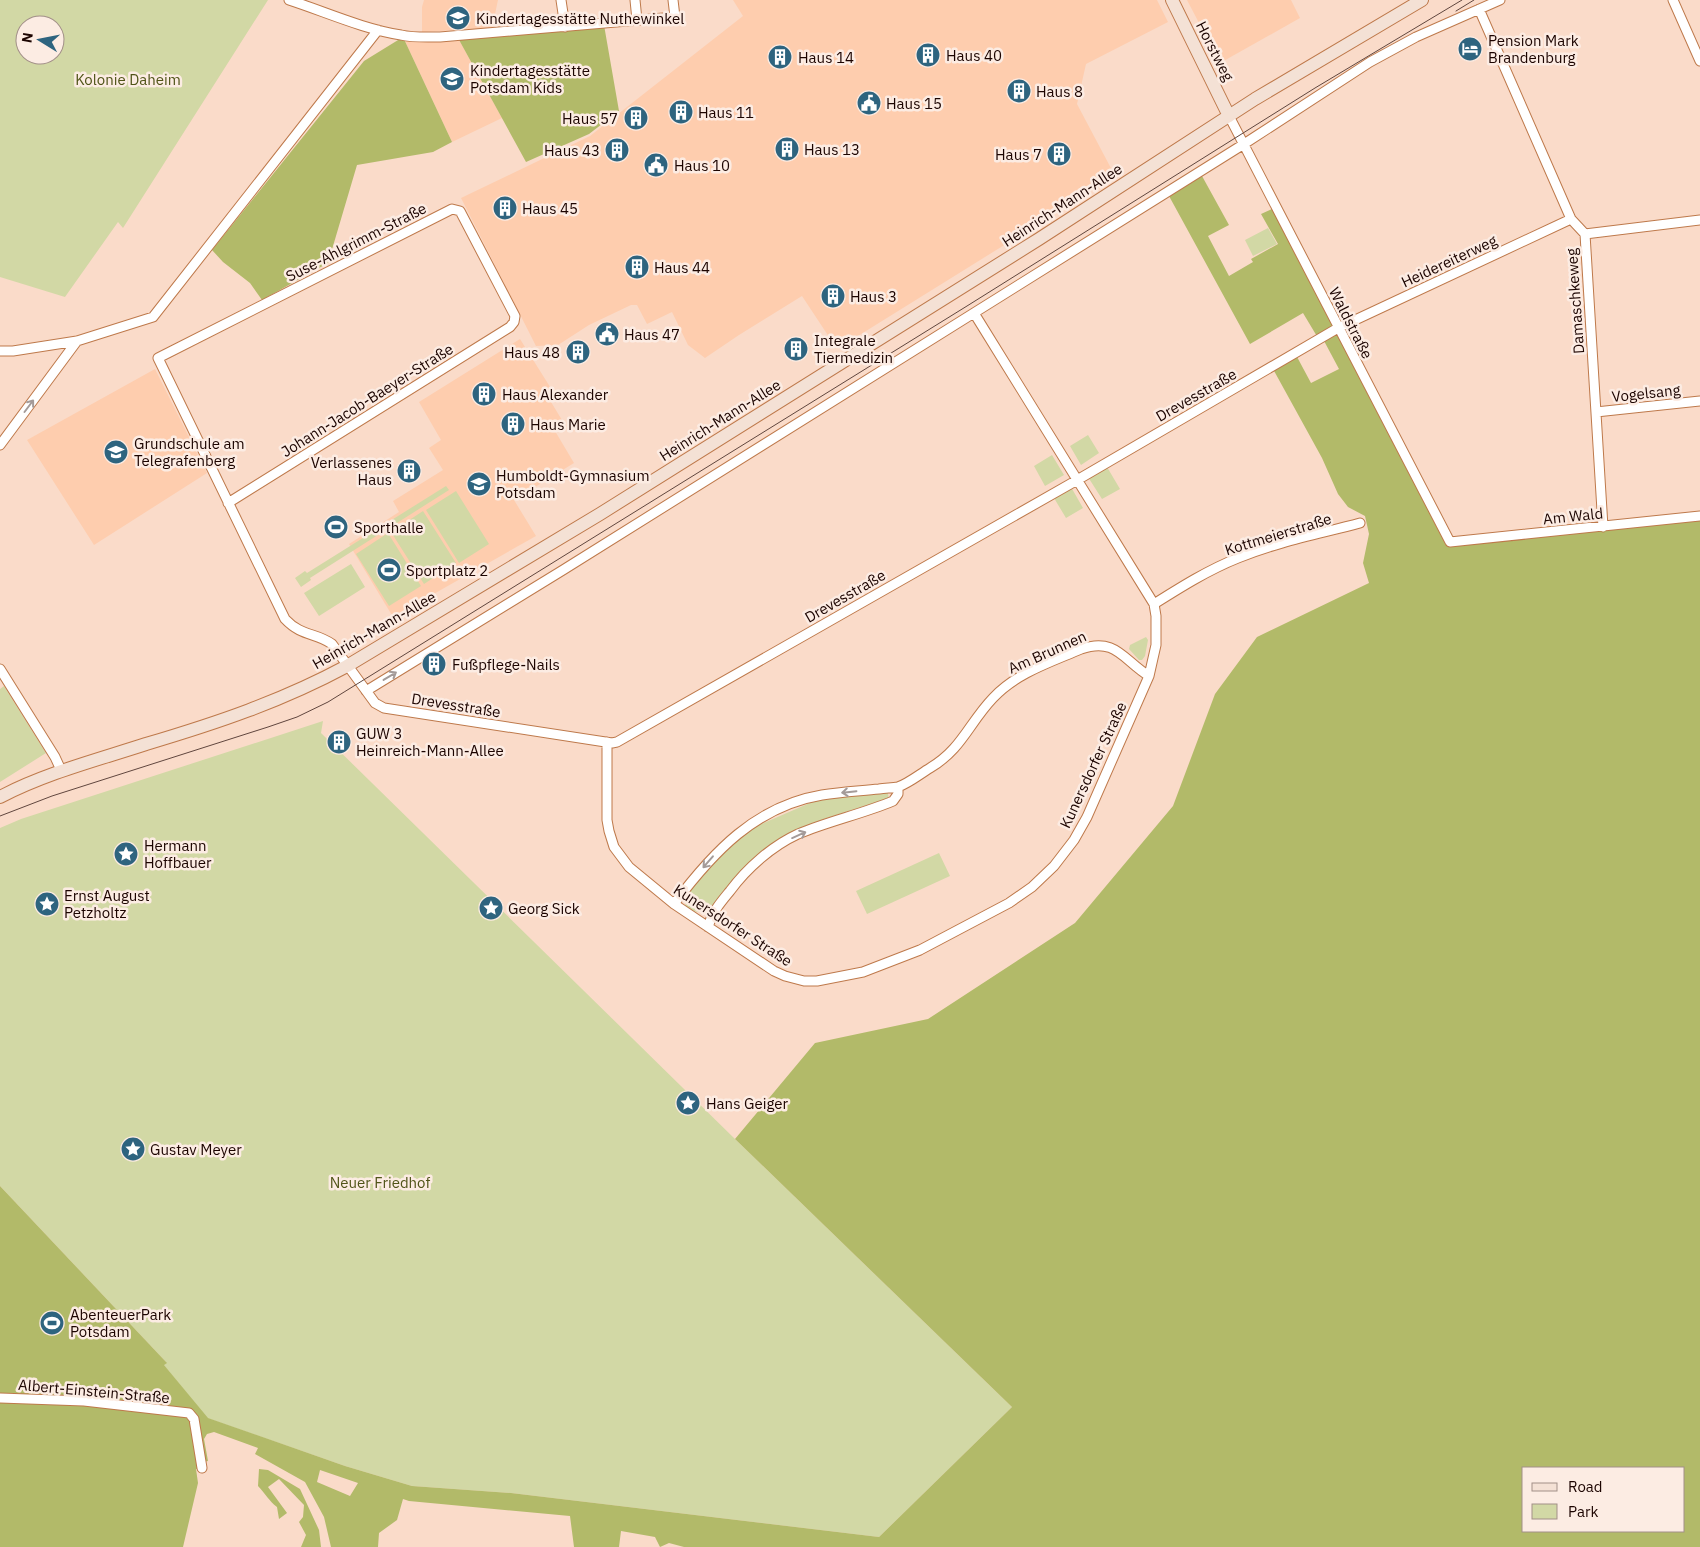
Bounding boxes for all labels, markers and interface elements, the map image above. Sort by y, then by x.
school or university icon: Kindertagesstätte Nuthewinkel [445,5,471,31]
place label: Kindertagesstätte Nuthewinkel [476,9,684,28]
north arrow [15,15,65,65]
street label: Horstweg [1192,18,1238,84]
text: N [17,31,37,44]
place label: Pension Mark Brandenburg [1488,31,1579,67]
hotel icon: Pension Mark Brandenburg [1457,36,1483,62]
building icon: Haus 40 [915,42,941,68]
building icon: Haus 14 [767,44,793,70]
place label: Haus 40 [946,46,1002,65]
place label: Haus 14 [798,48,854,67]
place label: Kindertagesstätte Potsdam Kids [470,61,590,97]
school or university icon: Kindertagesstätte Potsdam Kids [439,66,465,92]
park label: Kolonie Daheim [75,70,181,89]
building icon: Haus 8 [1006,78,1032,104]
place label: Haus 8 [1036,82,1083,101]
public building icon: Haus 15 [856,90,882,116]
place label: Haus 15 [886,94,942,113]
building icon: Haus 11 [668,99,694,125]
place label: Haus 11 [698,103,754,122]
building icon: Haus 57 [623,105,649,131]
place label: Haus 57 [562,109,618,128]
building icon: Haus 13 [774,136,800,162]
building icon: Haus 43 [604,137,630,163]
place label: Haus 13 [804,140,860,159]
place label: Haus 43 [544,141,600,160]
building icon: Haus 7 [1046,141,1072,167]
place label: Haus 7 [995,145,1042,164]
public building icon: Haus 10 [643,152,669,178]
place label: Haus 10 [674,156,730,175]
street label: Heinrich-Mann-Allee [998,159,1126,251]
building icon: Haus 45 [492,195,518,221]
street label: Suse-Ahlgrimm-Straße [283,198,429,286]
place label: Haus 45 [522,199,578,218]
street label: Heidereiterweg [1398,230,1500,291]
street label: Damaschkeweg [1562,247,1588,355]
building icon: Haus 44 [624,254,650,280]
place label: Haus 44 [654,258,710,277]
building icon: Haus 3 [820,283,846,309]
street label: Waldstraße [1325,284,1377,362]
place label: Haus 3 [850,287,897,306]
public building icon: Haus 47 [594,321,620,347]
place label: Haus 47 [624,325,680,344]
place label: Integrale Tiermedizin [814,331,893,367]
building icon: Integrale Tiermedizin [783,336,809,362]
street label: Johann-Jacob-Baeyer-Straße [277,339,457,461]
building icon: Haus 48 [565,339,591,365]
place label: Haus 48 [504,343,560,362]
street label: Drevesstraße [1152,364,1240,426]
street label: Heinrich-Mann-Allee [656,375,784,465]
street label: Vogelsang [1611,380,1681,406]
building icon: Haus Alexander [471,381,497,407]
place label: Haus Alexander [502,385,609,404]
one-way arrow [24,399,34,413]
building icon: Haus Marie [500,411,526,437]
place label: Haus Marie [530,415,606,434]
place label: Grundschule am Telegrafenberg [134,434,245,470]
school or university icon: Grundschule am Telegrafenberg [103,439,129,465]
place label: Verlassenes Haus [311,453,392,489]
building icon: Verlassenes Haus [396,458,422,484]
place label: Humboldt-Gymnasium Potsdam [496,466,649,502]
school or university icon: Humboldt-Gymnasium Potsdam [466,471,492,497]
street label: Am Wald [1542,503,1604,529]
street label: Kottmeierstraße [1222,509,1334,559]
sports icon: Sporthalle [323,514,349,540]
place label: Sporthalle [354,518,424,537]
sports icon: Sportplatz 2 [376,557,402,583]
place label: Sportplatz 2 [406,561,488,580]
street label: Drevesstraße [801,565,889,627]
street label: Heinrich-Mann-Allee [309,587,439,673]
street label: Am Brunnen [1005,626,1089,678]
building icon: Fußpflege-Nails [421,651,447,677]
place label: Fußpflege-Nails [452,655,560,674]
one-way arrow [382,671,396,681]
street label: Drevesstraße [410,689,502,721]
street label: Kunersdorfer Straße [1055,699,1131,831]
place label: GUW 3 Heinreich-Mann-Allee [356,724,504,760]
building icon: GUW 3 Heinreich-Mann-Allee [326,729,352,755]
one-way arrow [841,787,857,797]
one-way arrow [791,829,806,839]
place label: Hermann Hoffbauer [144,836,212,872]
place icon: Hermann Hoffbauer [113,841,139,867]
one-way arrow [702,856,714,869]
street label: Kunersdorfer Straße [670,880,796,970]
place label: Ernst August Petzholtz [64,886,150,922]
place icon: Ernst August Petzholtz [34,891,60,917]
place icon: Georg Sick [478,895,504,921]
place label: Georg Sick [508,899,580,918]
place icon: Hans Geiger [675,1090,701,1116]
place label: Hans Geiger [706,1094,788,1113]
place icon: Gustav Meyer [120,1136,146,1162]
place label: Gustav Meyer [150,1140,242,1159]
park label: Neuer Friedhof [330,1173,430,1192]
place label: AbenteuerPark Potsdam [70,1305,171,1341]
sports icon: AbenteuerPark Potsdam [39,1310,65,1336]
street label: Albert-Einstein-Straße [17,1375,171,1407]
legend [1522,1467,1685,1532]
text: Road [1568,1477,1603,1496]
text: Park [1568,1502,1598,1521]

